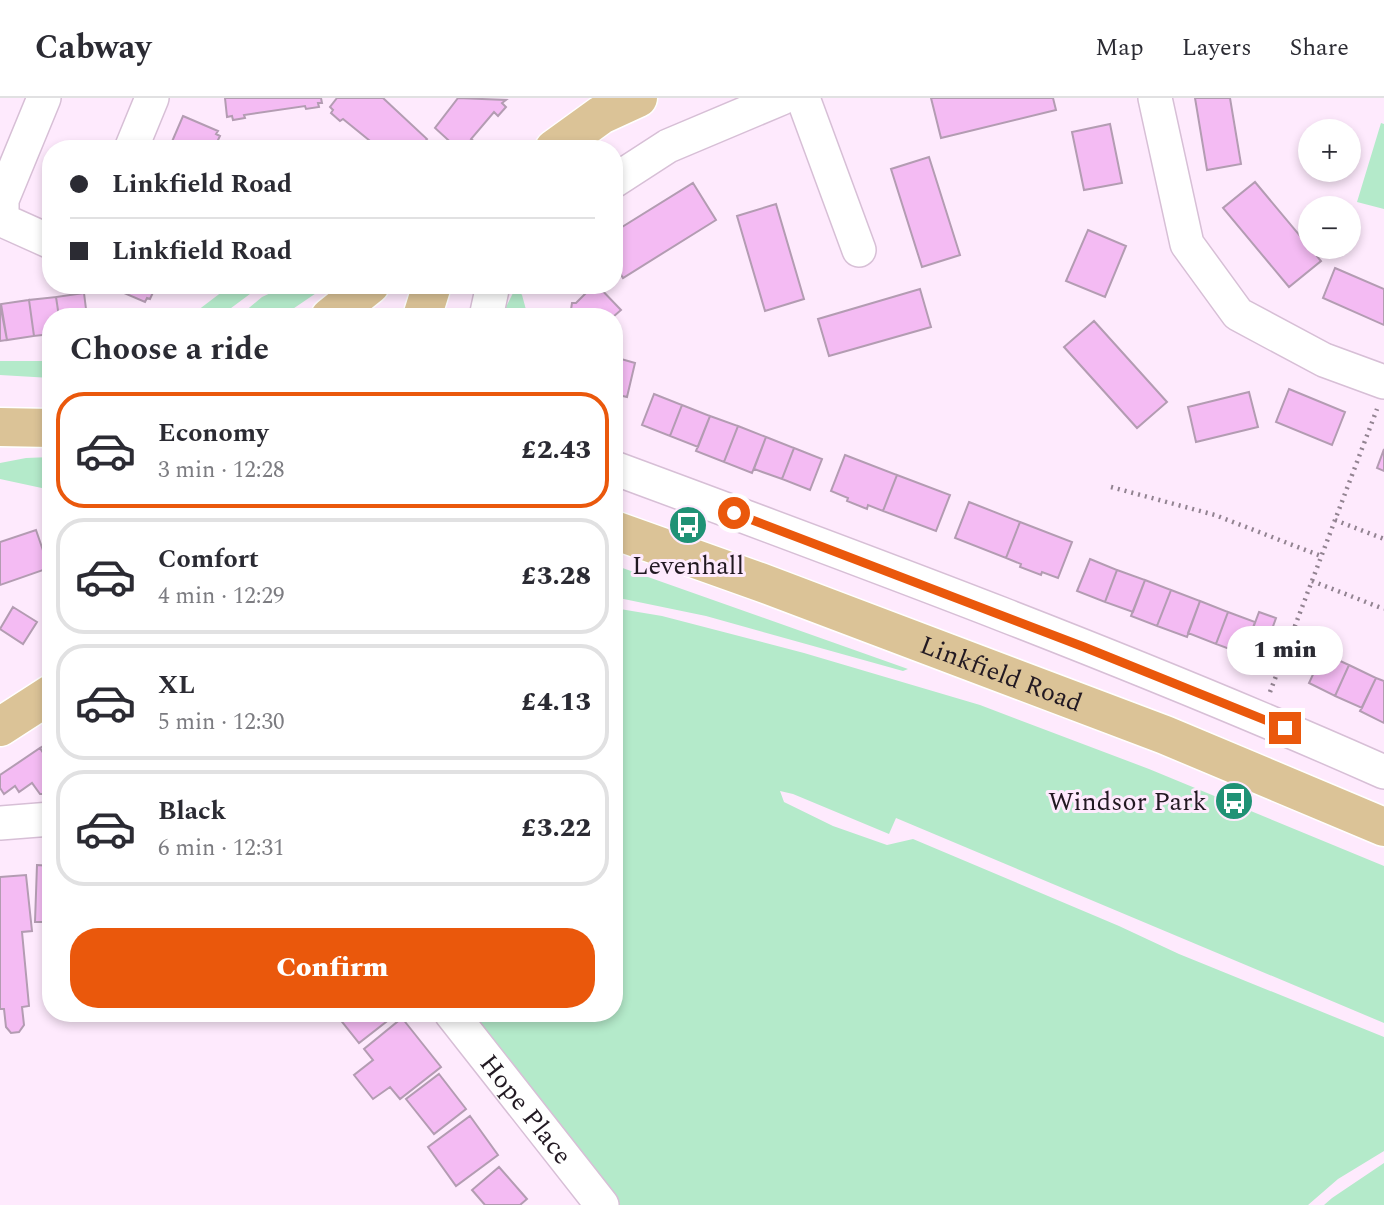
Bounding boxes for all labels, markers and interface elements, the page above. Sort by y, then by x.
text: Cabway [35,23,151,73]
text: Map [1095,30,1144,66]
text: Layers [1182,30,1252,66]
text: Share [1290,30,1349,66]
map controls [1298,119,1361,259]
button: + [1298,119,1361,182]
text: Linkfield Road [112,164,292,204]
button: − [1298,196,1361,259]
text: Linkfield Road [112,231,292,271]
text: Choose a ride [70,325,269,374]
text: Economy [158,413,268,453]
icon: car [74,419,137,482]
text: £2.43 [521,430,591,470]
text: 3 min · 12:28 [158,453,285,488]
route start [718,497,750,529]
bus stop icon: Levenhall [667,504,709,546]
text: Comfort [158,539,259,579]
icon: car [74,545,137,608]
place label: Levenhall [632,546,744,586]
text: £3.28 [521,556,591,596]
text: 4 min · 12:29 [158,579,285,614]
street label: Linkfield Road [914,625,1088,723]
callout: 1 min [1227,626,1343,676]
text: 1 min [1253,633,1317,668]
text: XL [158,665,195,705]
icon: car [74,671,137,734]
text: £4.13 [521,682,591,722]
text: 5 min · 12:30 [158,705,285,740]
route end [1269,712,1301,744]
bus stop icon: Windsor Park [1213,780,1255,822]
place label: Windsor Park [1048,782,1207,822]
text: Black [158,791,226,831]
icon: car [74,797,137,860]
text: £3.22 [521,808,591,848]
text: 6 min · 12:31 [158,831,285,866]
button: Confirm [70,928,595,1008]
street label: Hope Place [469,1046,582,1173]

